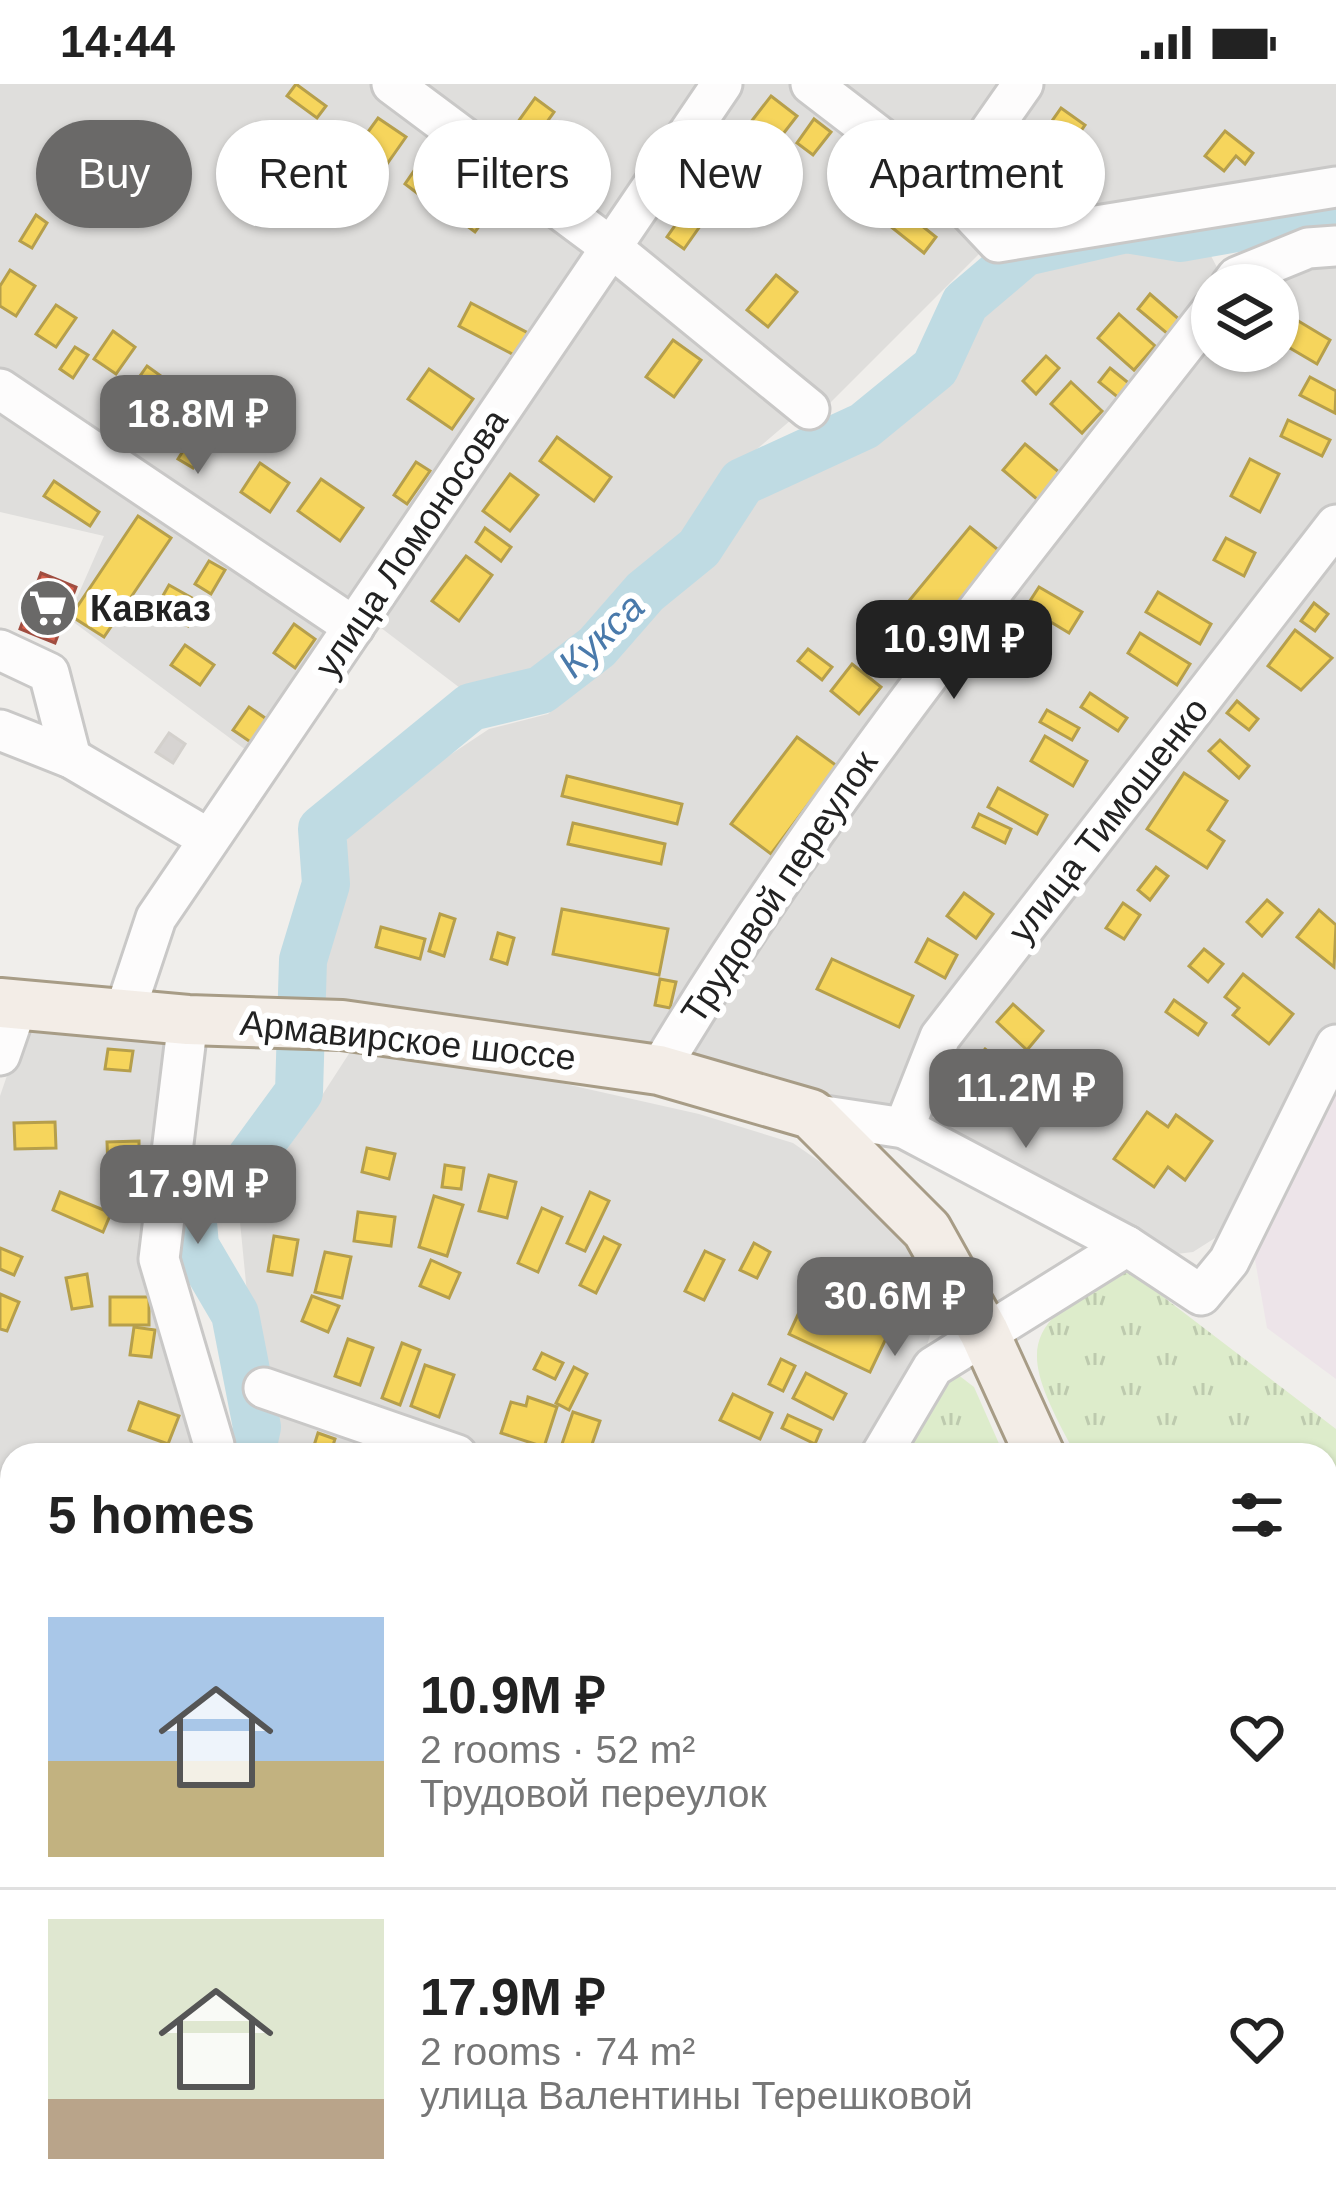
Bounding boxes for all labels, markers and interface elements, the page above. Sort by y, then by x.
text: 14:44 [60,16,175,67]
chip: Buy [36,120,192,228]
chip: Rent [216,120,389,228]
chip: Filters [413,120,611,228]
chip: New [635,120,803,228]
chip: Apartment [827,120,1105,228]
map controls [1191,264,1299,372]
button: layers [1191,264,1299,372]
pin: 18.8M ₽ [87,375,309,477]
text: 18.8M ₽ [127,392,269,435]
street label: улица Ломоносова [306,400,516,685]
supermarket icon: Кавказ [17,577,79,639]
water label: Кукса [550,584,652,686]
place label: Кавказ [90,588,211,629]
pin: 10.9M ₽ [843,600,1065,702]
text: 10.9M ₽ [883,617,1025,660]
street label: улица Тимошенко [1000,689,1216,951]
street label: Трудовой переулок [673,743,886,1031]
street label: Армавирское шоссе [238,1002,578,1078]
pin: 11.2M ₽ [915,1049,1137,1151]
text: 11.2M ₽ [956,1066,1096,1109]
pin: 17.9M ₽ [87,1145,309,1247]
text: 17.9M ₽ [127,1162,269,1205]
pin: 30.6M ₽ [784,1257,1006,1359]
text: 30.6M ₽ [824,1274,966,1317]
icon: filters [1224,1482,1290,1548]
text: 5 homes [48,1487,255,1544]
icon: home [144,1665,288,1809]
text: 10.9M ₽ [420,1667,606,1724]
icon: heart [1224,1704,1290,1770]
text: 2 rooms · 52 m² [420,1728,695,1771]
text: Трудовой переулок [420,1772,766,1815]
icon: home [144,1967,288,2111]
text: 17.9M ₽ [420,1969,606,2026]
icon: heart [1224,2006,1290,2072]
text: 2 rooms · 74 m² [420,2030,695,2073]
text: улица Валентины Терешковой [420,2074,973,2117]

